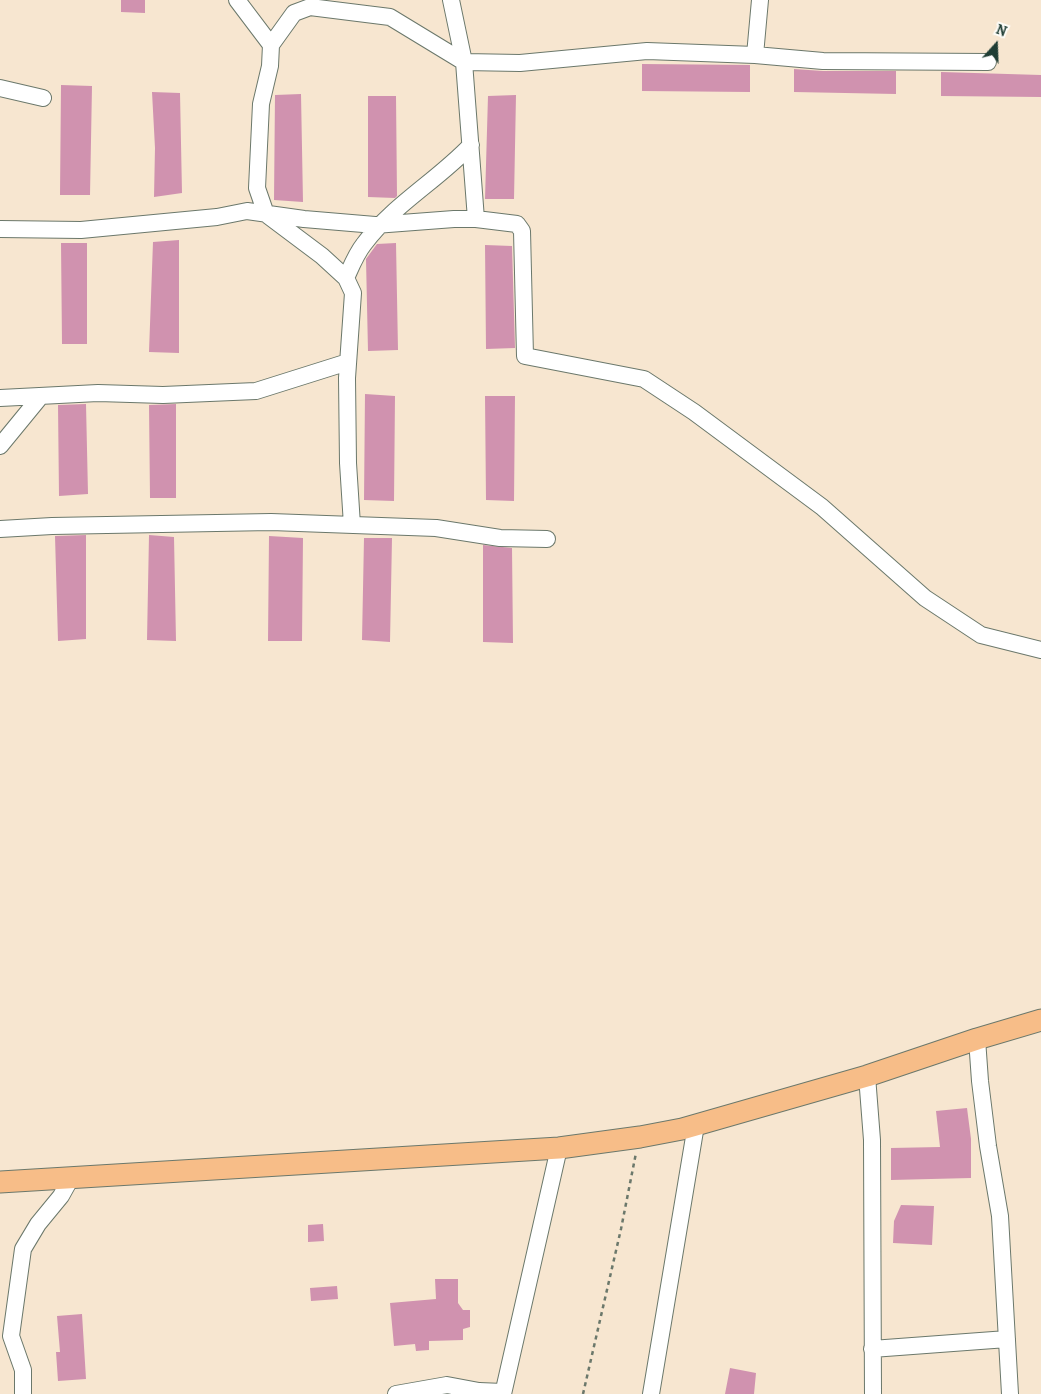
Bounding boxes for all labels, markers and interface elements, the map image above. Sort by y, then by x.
north arrow [971,20,1021,70]
text: N [993,20,1009,41]

